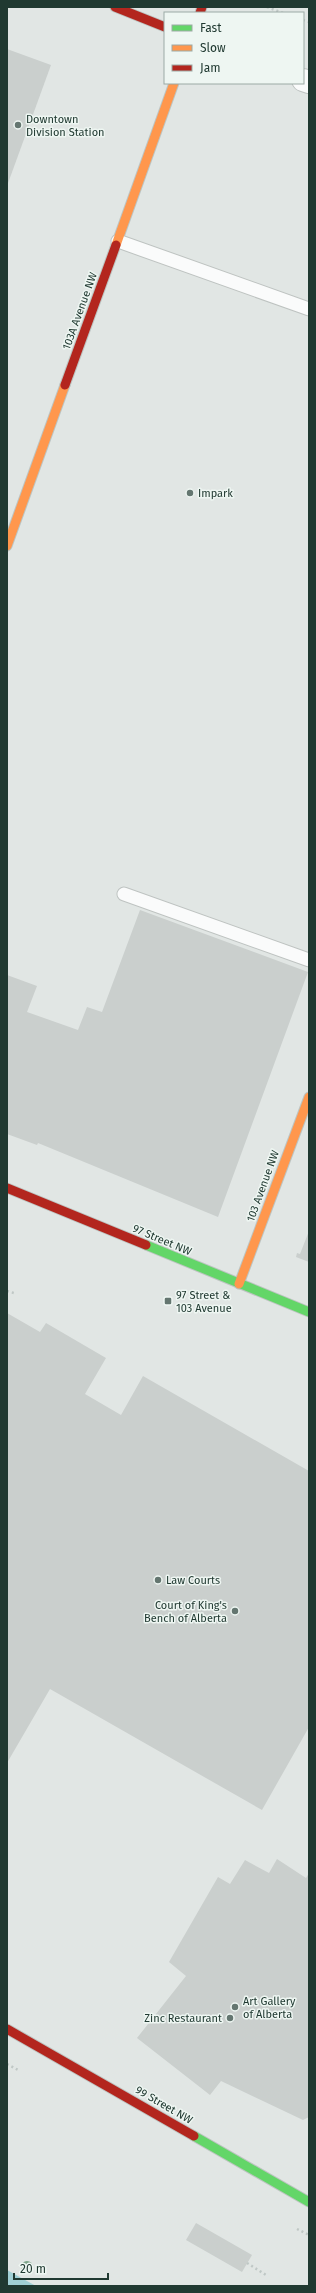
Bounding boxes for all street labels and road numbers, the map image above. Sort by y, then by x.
street label: 103A Avenue NW [60,270,100,352]
street label: 103 Avenue NW [244,1148,282,1224]
street label: 97 Street NW [131,1222,193,1258]
street label: 99 Street NW [133,2083,195,2127]

